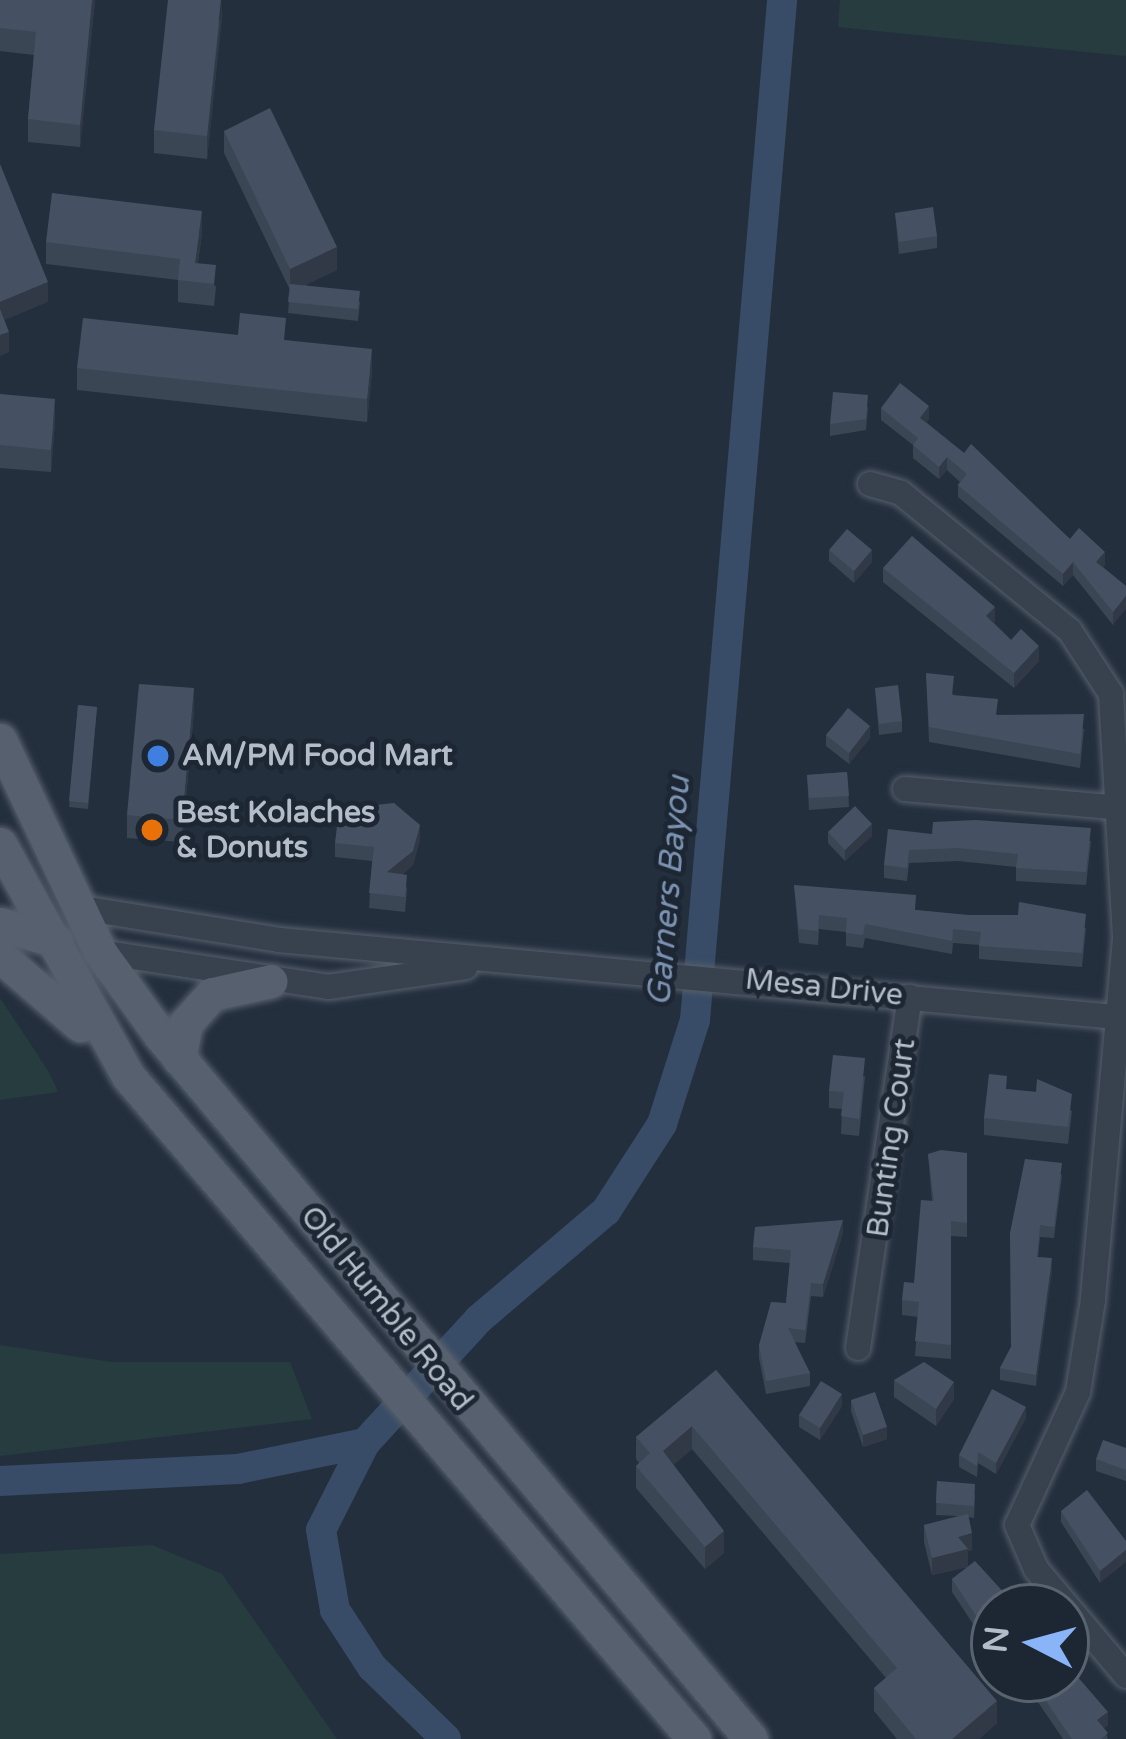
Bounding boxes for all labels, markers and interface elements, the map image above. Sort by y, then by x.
place label: AM/PM Food Mart [182,738,453,774]
marker: AM/PM Food Mart [145,743,171,769]
water label: Garners Bayou [639,774,699,1008]
place label: Best Kolaches & Donuts [176,795,375,866]
marker: Best Kolaches & Donuts [139,817,165,843]
street label: Mesa Drive [743,962,905,1014]
street label: Bunting Court [860,1036,924,1240]
street label: Old Humble Road [292,1199,480,1419]
north arrow [970,1583,1090,1703]
text: N [976,1624,1017,1655]

